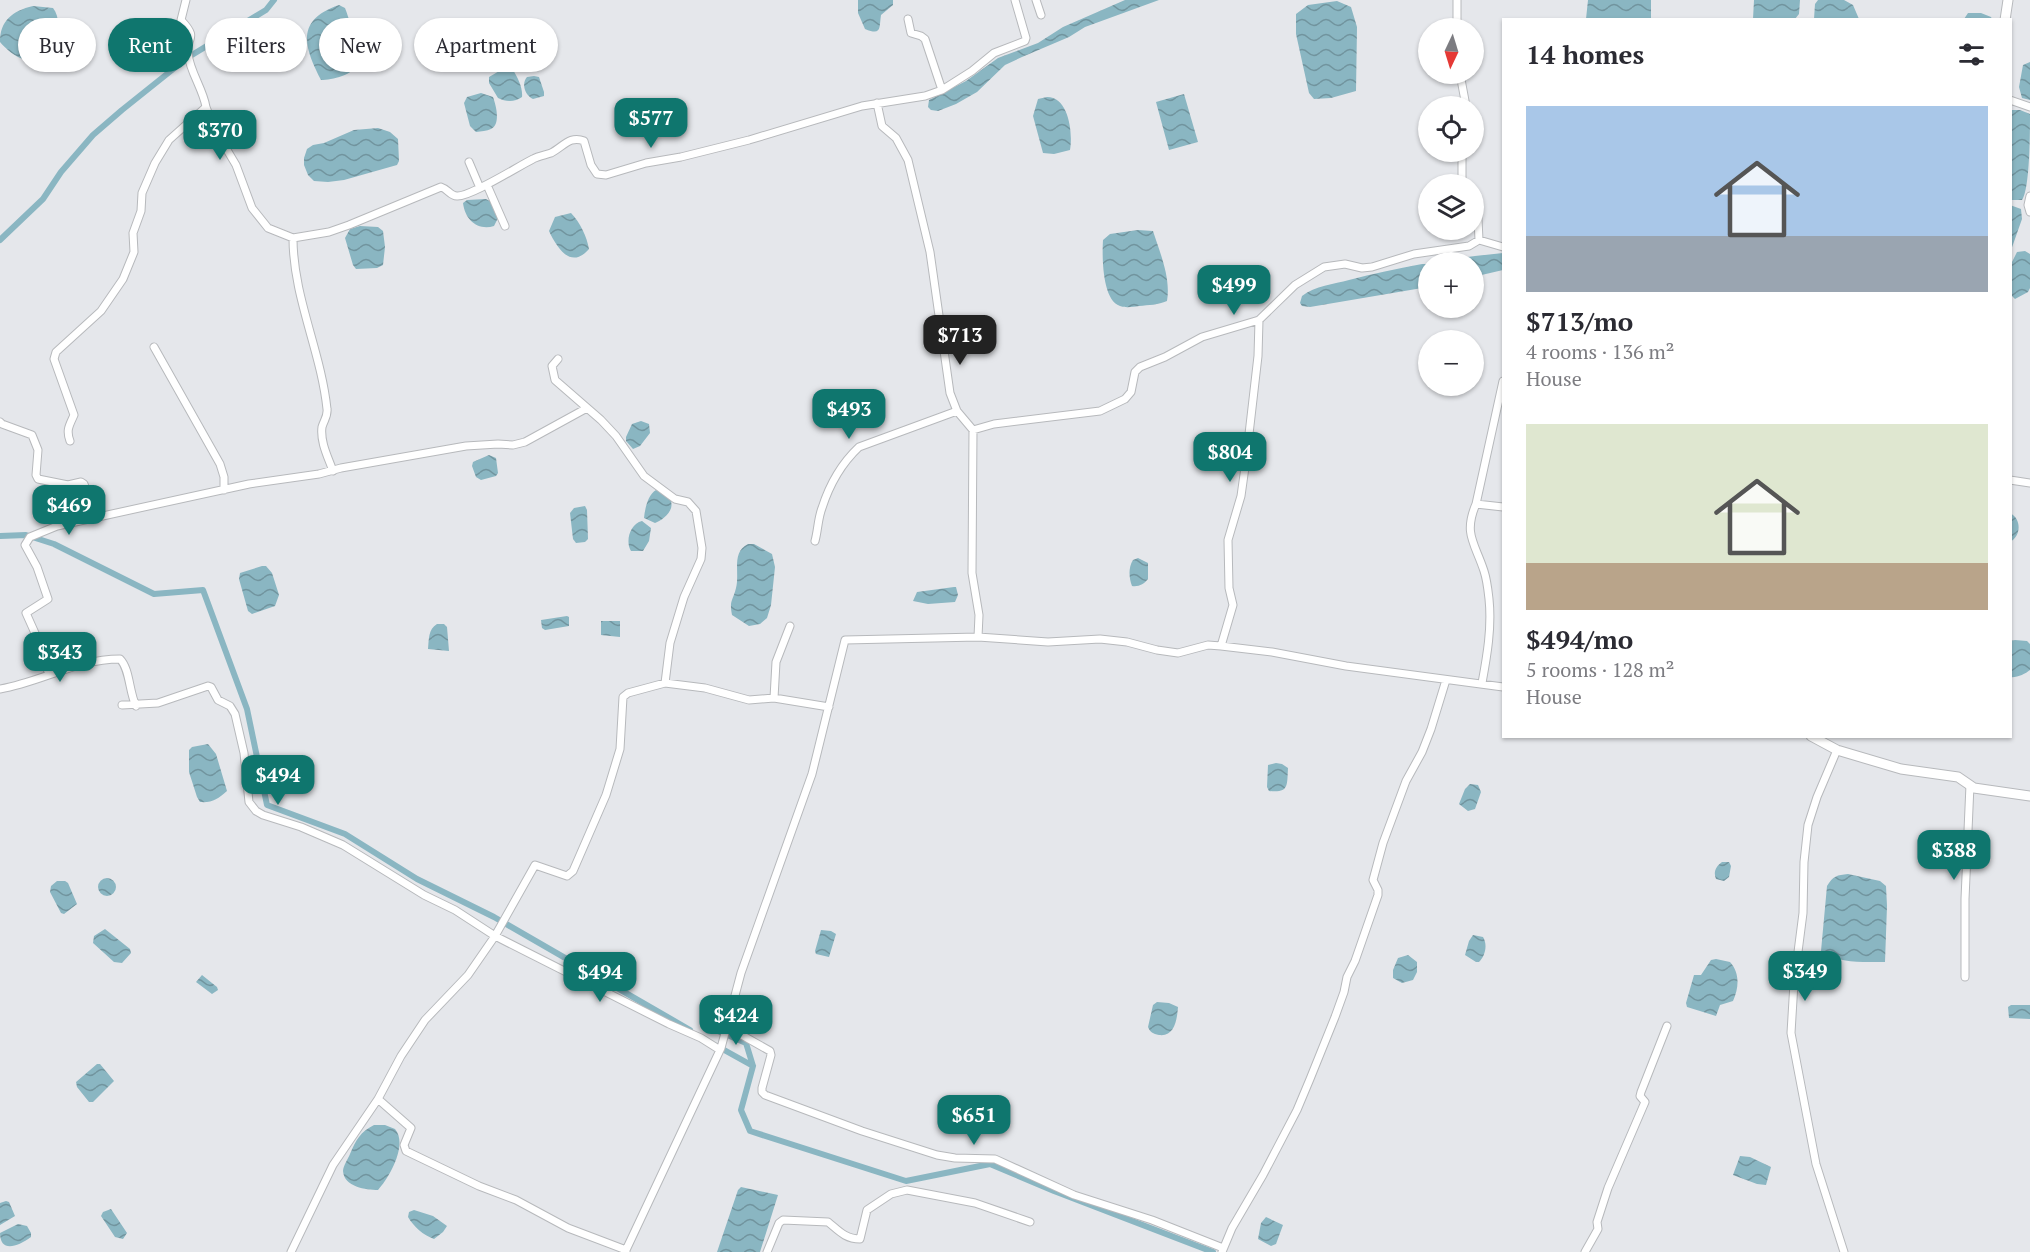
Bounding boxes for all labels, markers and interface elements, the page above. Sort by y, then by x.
chip: Buy [18,18,96,72]
chip: Rent [108,18,193,72]
chip: Filters [205,18,307,72]
chip: New [319,18,402,72]
chip: Apartment [414,18,558,72]
north arrow [1418,18,1484,84]
map controls [1418,18,1484,396]
text: 14 homes [1526,37,1644,71]
icon: filters [1955,38,1988,71]
button: locate [1418,96,1484,162]
pin: $577 [615,98,687,149]
text: $577 [628,104,674,131]
pin: $370 [184,110,256,161]
text: $370 [197,116,243,143]
icon: home [1703,145,1811,253]
button: layers [1418,174,1484,240]
button: + [1418,252,1484,318]
pin: $499 [1198,265,1270,316]
text: $499 [1211,271,1257,298]
text: $713/mo [1526,304,1633,338]
pin: $713 [924,315,996,366]
text: $713 [937,321,983,348]
button: − [1418,330,1484,396]
text: 4 rooms · 136 m² [1526,338,1674,365]
text: House [1526,365,1582,392]
pin: $493 [813,389,885,440]
text: $493 [826,395,872,422]
pin: $804 [1194,432,1266,483]
text: $804 [1207,438,1253,465]
icon: home [1703,463,1811,571]
pin: $469 [33,485,105,536]
text: $469 [46,491,92,518]
text: $494/mo [1526,622,1633,656]
pin: $343 [24,632,96,683]
text: $343 [37,638,83,665]
text: 5 rooms · 128 m² [1526,656,1674,683]
text: House [1526,683,1582,710]
pin: $494 [242,755,314,806]
text: $494 [255,761,301,788]
pin: $388 [1918,830,1990,881]
text: $388 [1931,836,1977,863]
pin: $349 [1769,951,1841,1002]
pin: $494 [564,952,636,1003]
text: $349 [1782,957,1828,984]
text: $494 [577,958,623,985]
pin: $424 [700,995,772,1046]
text: $424 [713,1001,759,1028]
pin: $651 [938,1095,1010,1146]
text: $651 [951,1101,997,1128]

